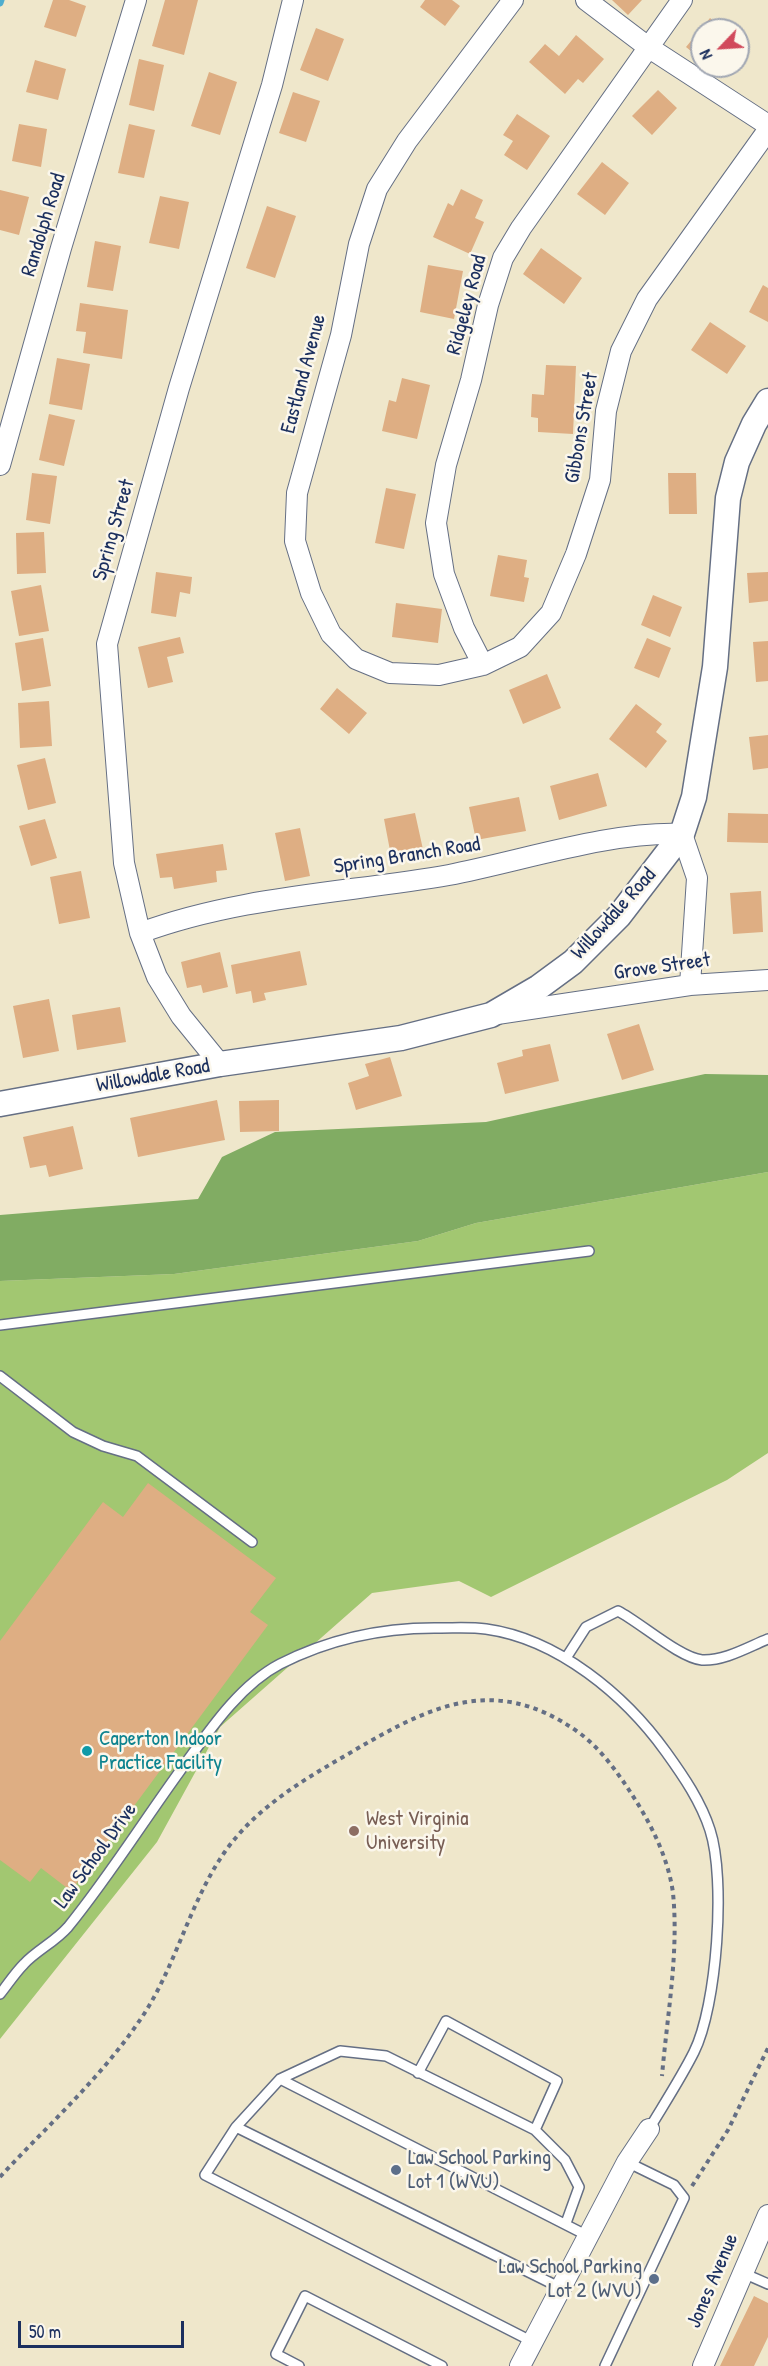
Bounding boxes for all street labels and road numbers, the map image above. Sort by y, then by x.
street label: Randolph Road [16,170,72,280]
street label: Ridgeley Road [442,252,492,358]
street label: Eastland Avenue [276,312,332,436]
street label: Gibbons Street [560,371,604,485]
street label: Spring Street [88,477,140,583]
street label: Spring Branch Road [332,832,482,880]
street label: Willowdale Road [566,863,662,965]
street label: Grove Street [612,948,712,986]
street label: Willowdale Road [94,1054,212,1098]
street label: Law School Drive [49,1798,143,1914]
street label: Jones Avenue [682,2230,744,2332]

